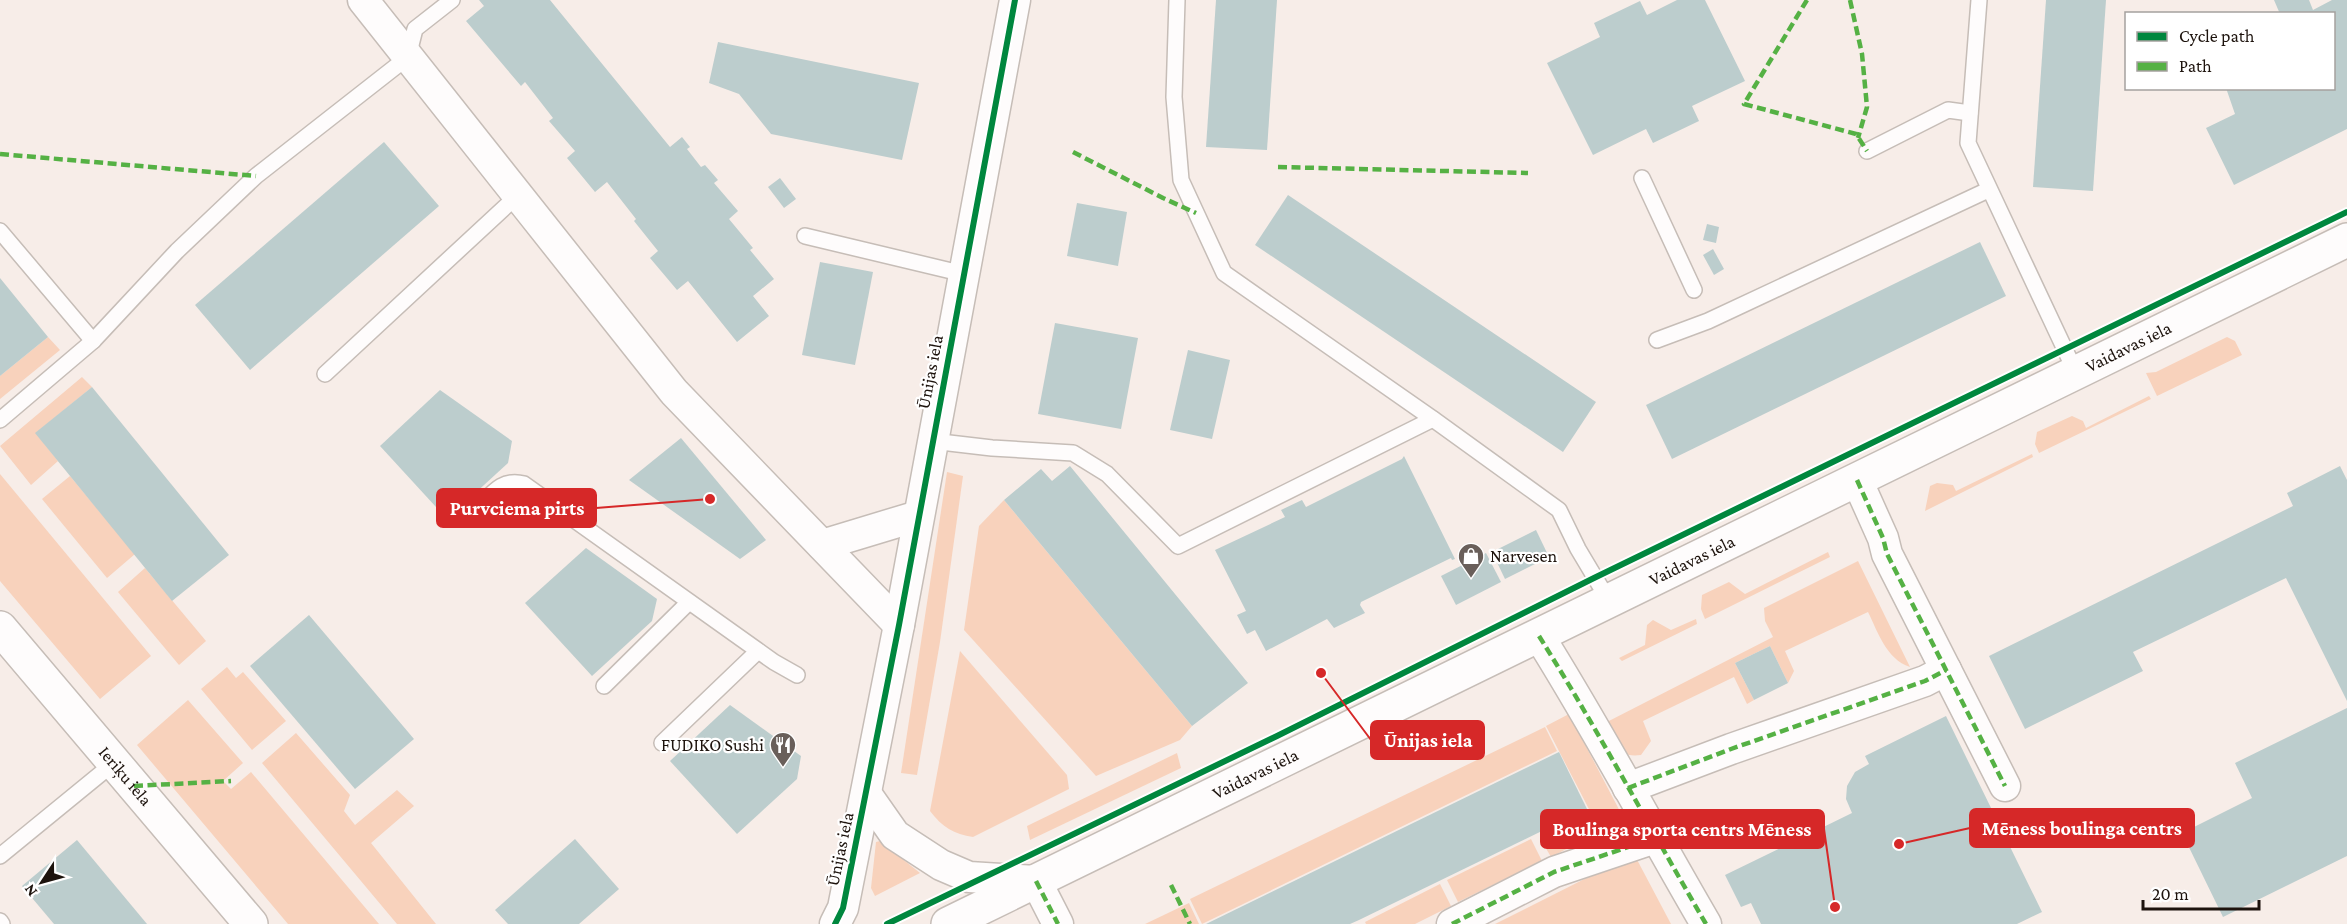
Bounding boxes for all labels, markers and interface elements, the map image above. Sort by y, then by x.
legend [2125,12,2335,90]
text: Cycle path [2179,26,2255,46]
text: Path [2179,56,2212,76]
street label: Vaidavas iela [2082,317,2175,376]
street label: Ūnijas iela [913,333,948,411]
callout: Purvciema pirts [437,489,596,527]
text: Purvciema pirts [450,497,584,519]
street label: Vaidavas iela [1646,531,1738,590]
shop icon: Narvesen [1456,541,1486,579]
place label: Narvesen [1490,546,1558,566]
callout: Ūnijas iela [1371,721,1484,759]
text: Ūnijas iela [1383,729,1473,752]
restaurant icon: FUDIKO Sushi [768,730,798,768]
place label: FUDIKO Sushi [661,735,764,755]
street label: Ieriķu iela [95,742,156,810]
street label: Vaidavas iela [1209,744,1301,803]
callout: Mēness boulinga centrs [1970,809,2194,847]
street label: Ūnijas iela [822,810,859,888]
callout: Boulinga sporta centrs Mēness [1541,810,1824,848]
text: Mēness boulinga centrs [1982,817,2182,839]
text: Boulinga sporta centrs Mēness [1553,818,1811,840]
north arrow [12,852,72,912]
scale bar [2143,873,2258,911]
text: N [20,881,40,900]
text: 20 m [2152,884,2189,904]

